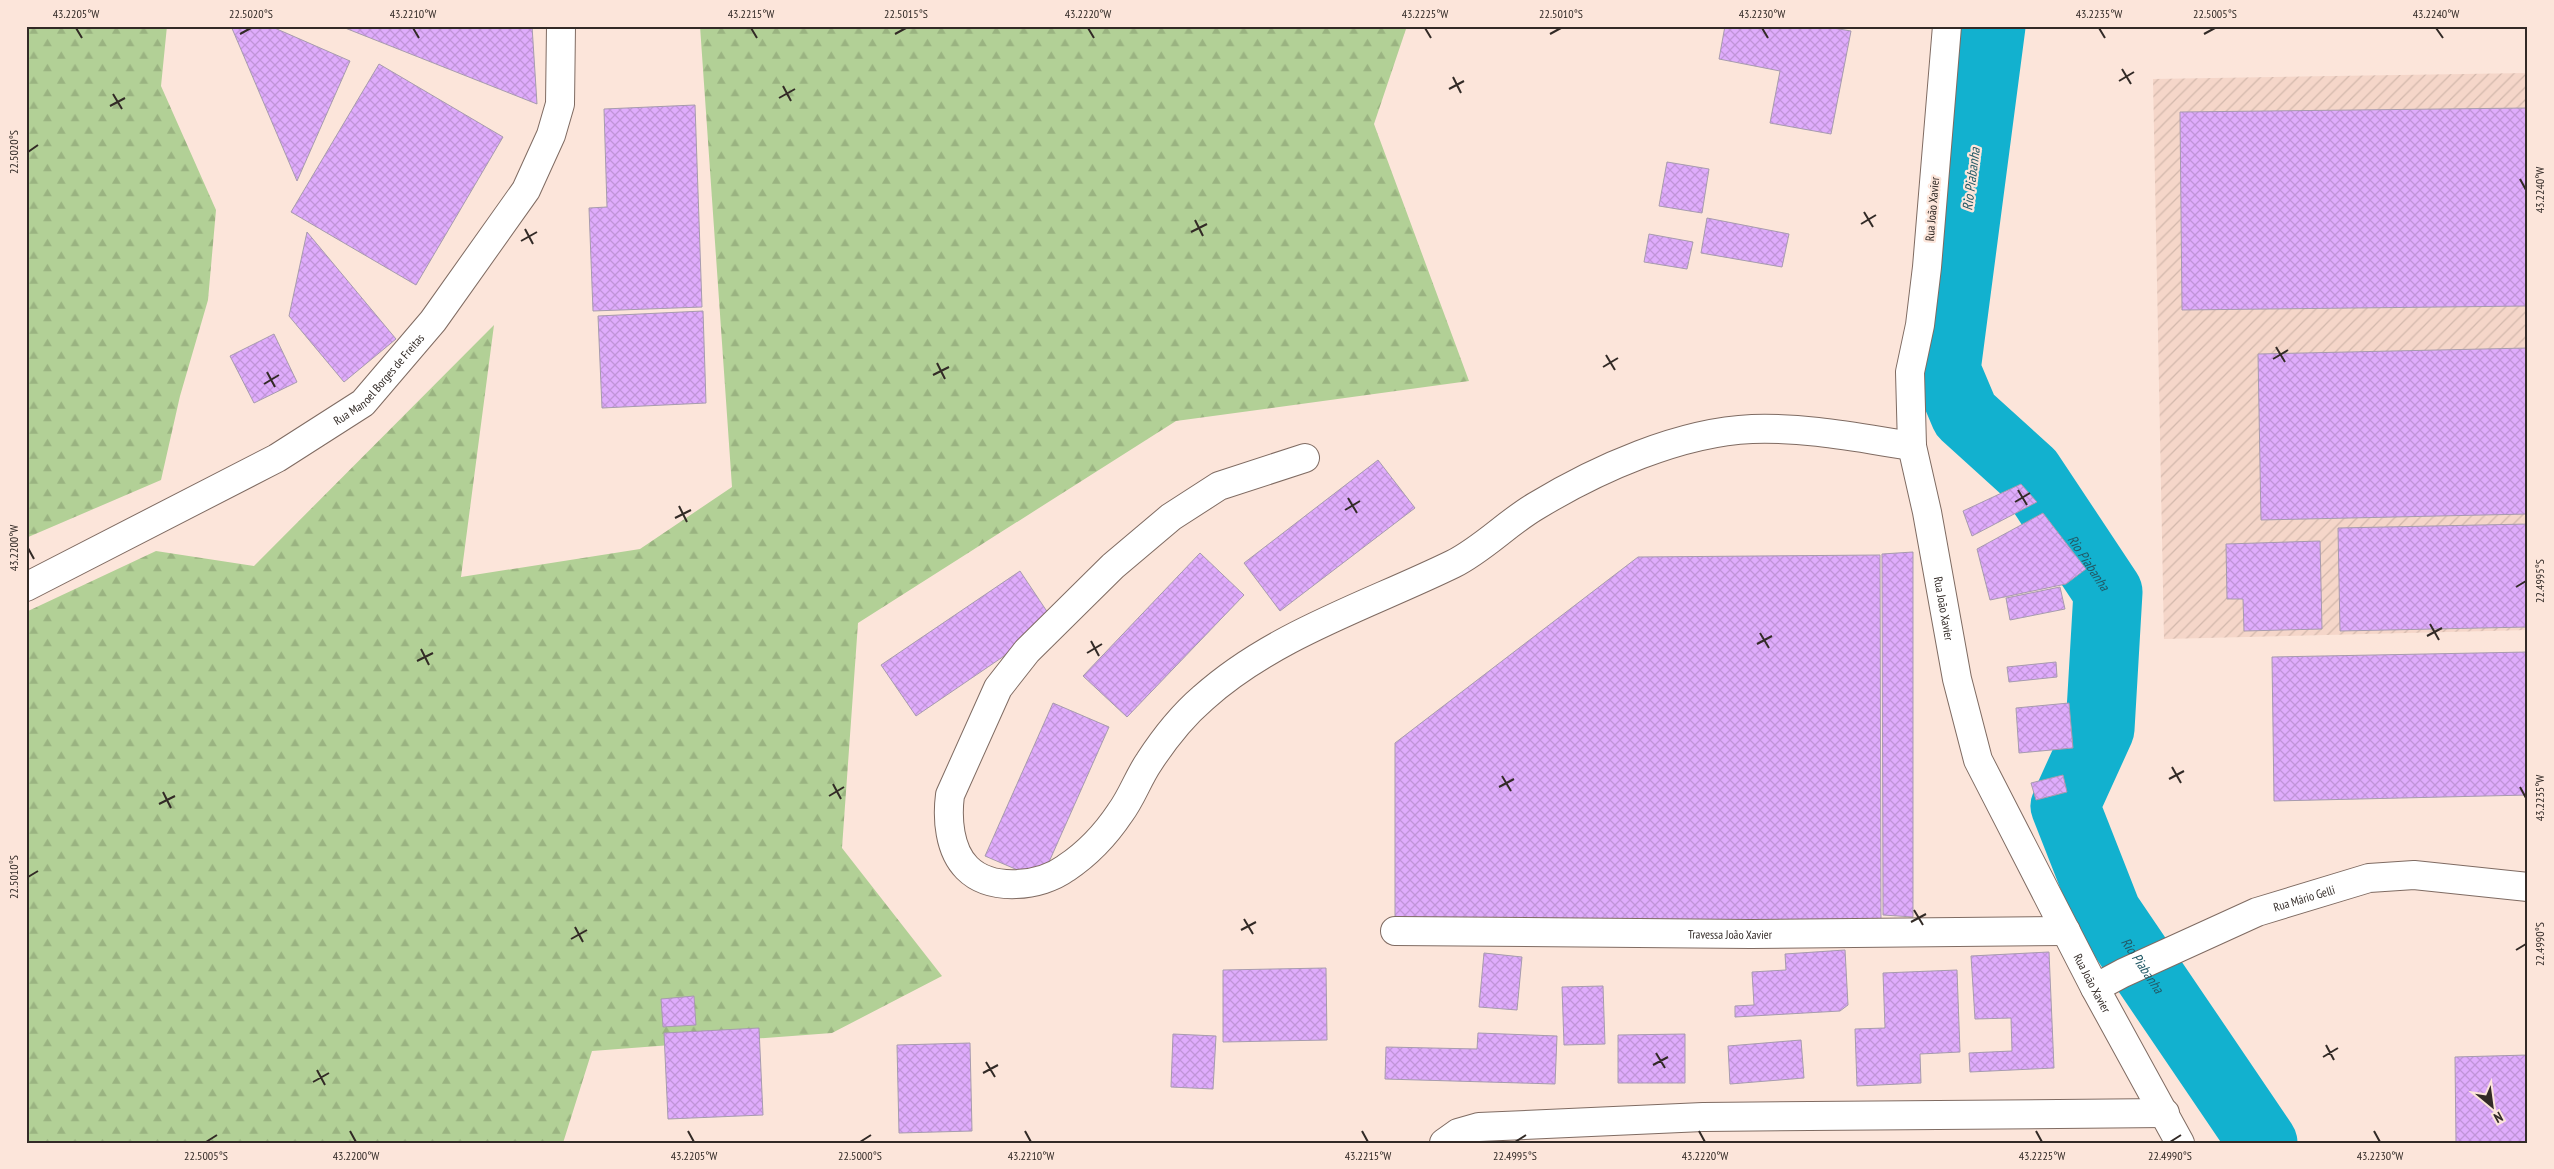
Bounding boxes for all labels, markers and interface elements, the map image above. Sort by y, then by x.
text: 43.2205°W [53,6,99,21]
text: 22.5020°S [229,6,273,21]
text: 43.2210°W [390,6,436,21]
text: 43.2215°W [728,6,774,21]
text: 22.5015°S [884,6,928,21]
text: 43.2220°W [1065,6,1111,21]
text: 43.2225°W [1402,6,1448,21]
text: 22.5010°S [1539,6,1583,21]
text: 43.2230°W [1739,6,1785,21]
text: 43.2235°W [2076,6,2122,21]
text: 22.5005°S [2193,6,2237,21]
text: 43.2240°W [2413,6,2459,21]
text: 22.5020°S [6,130,21,174]
water label: Rio Piabanha [1958,145,1984,212]
text: 43.2240°W [2532,167,2547,213]
street label: Rua João Xavier [1922,175,1942,242]
street label: Rua Manoel Borges de Freitas [330,330,427,428]
text: 43.2200°W [6,525,21,571]
water label: Rio Piabanha [2064,531,2114,595]
text: 22.4995°S [2532,559,2547,603]
street label: Rua João Xavier [1931,575,1958,642]
text: 43.2235°W [2532,775,2547,821]
text: 22.5010°S [6,855,21,899]
street label: Rua Mário Gelli [2271,881,2336,914]
text: 22.4990°S [2532,922,2547,966]
street label: Travessa João Xavier [1688,926,1773,942]
water label: Rio Piabanha [2117,934,2169,998]
street label: Rua João Xavier [2071,951,2115,1016]
north arrow [2466,1082,2516,1132]
text: N [2491,1108,2506,1127]
text: 22.5005°S [184,1148,228,1163]
text: 43.2200°W [333,1148,379,1163]
text: 43.2205°W [671,1148,717,1163]
text: 22.5000°S [838,1148,882,1163]
text: 43.2210°W [1008,1148,1054,1163]
text: 43.2215°W [1345,1148,1391,1163]
text: 22.4995°S [1493,1148,1537,1163]
text: 43.2220°W [1682,1148,1728,1163]
text: 43.2225°W [2019,1148,2065,1163]
text: 22.4990°S [2148,1148,2192,1163]
text: 43.2230°W [2357,1148,2403,1163]

